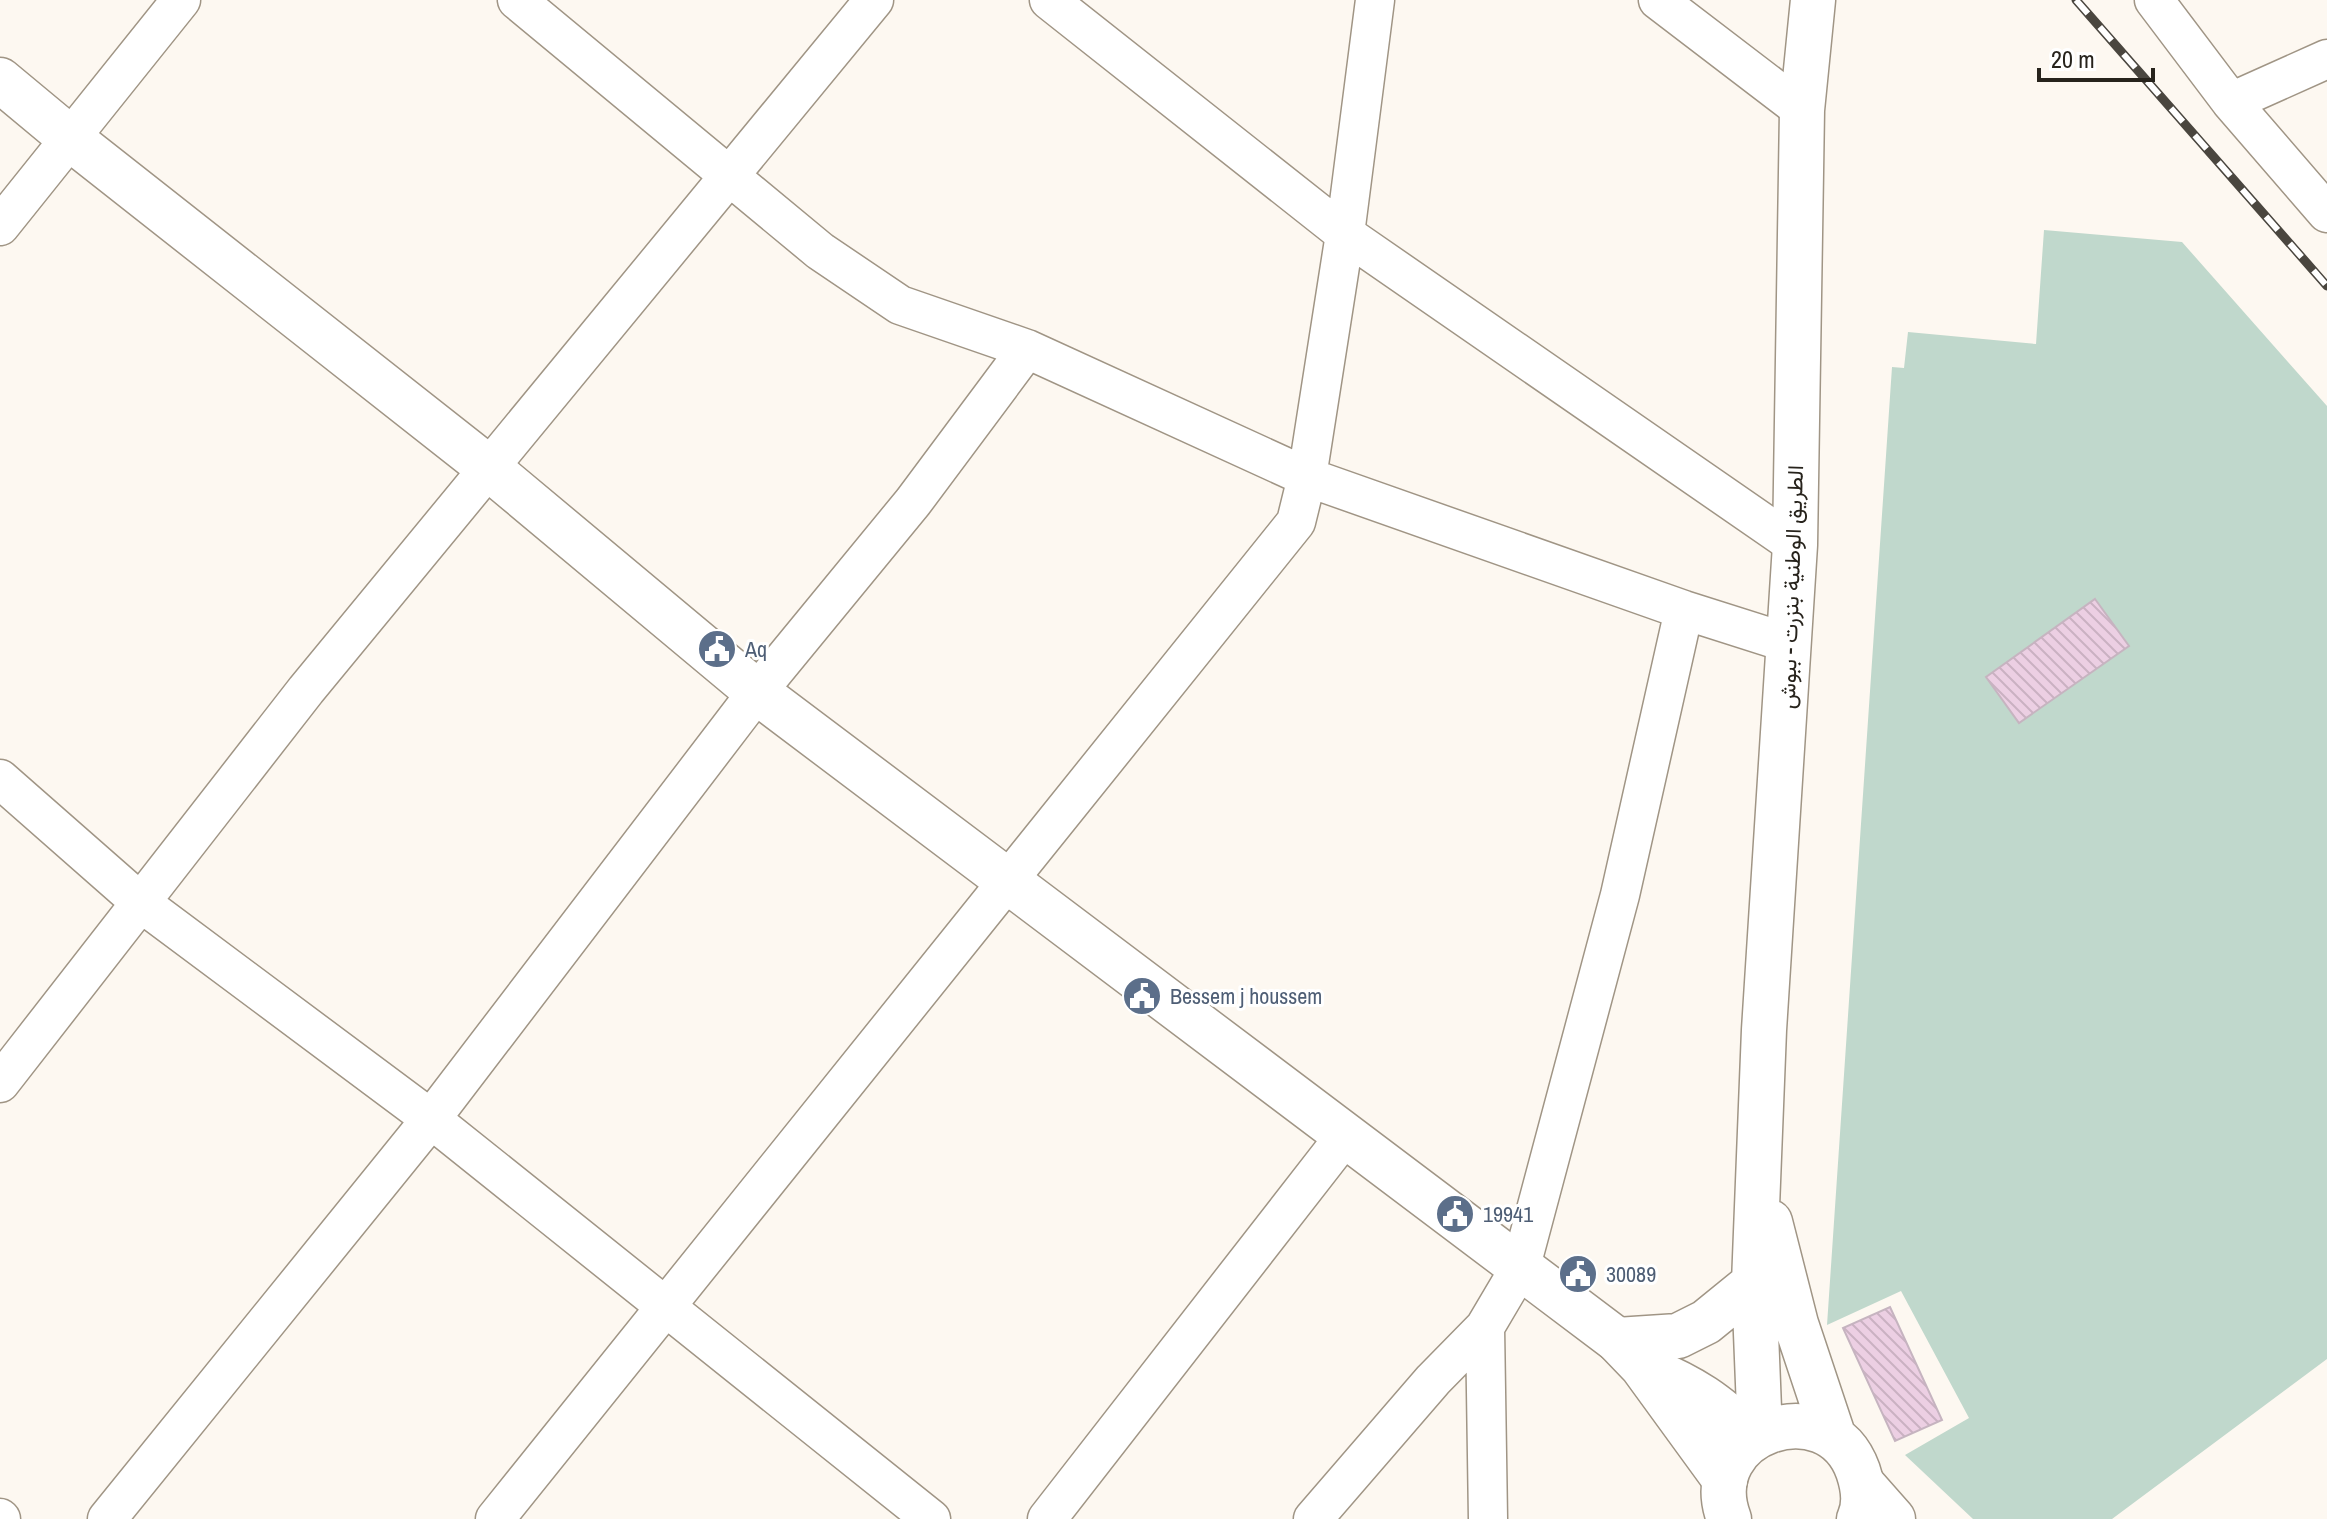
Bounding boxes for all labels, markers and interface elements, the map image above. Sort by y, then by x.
scale bar [2039,32,2153,82]
text: 20 m [2051,43,2095,75]
street label: الطريق الوطنية بنزرت - ببوش [1772,465,1810,709]
public building icon: Aq [696,628,738,670]
place label: Aq [744,634,767,664]
public building icon: Bessem j houssem [1121,975,1163,1017]
place label: Bessem j houssem [1170,981,1322,1011]
public building icon: 19941 [1434,1193,1476,1235]
place label: 19941 [1483,1199,1533,1229]
public building icon: 30089 [1557,1253,1599,1295]
place label: 30089 [1606,1259,1656,1289]

